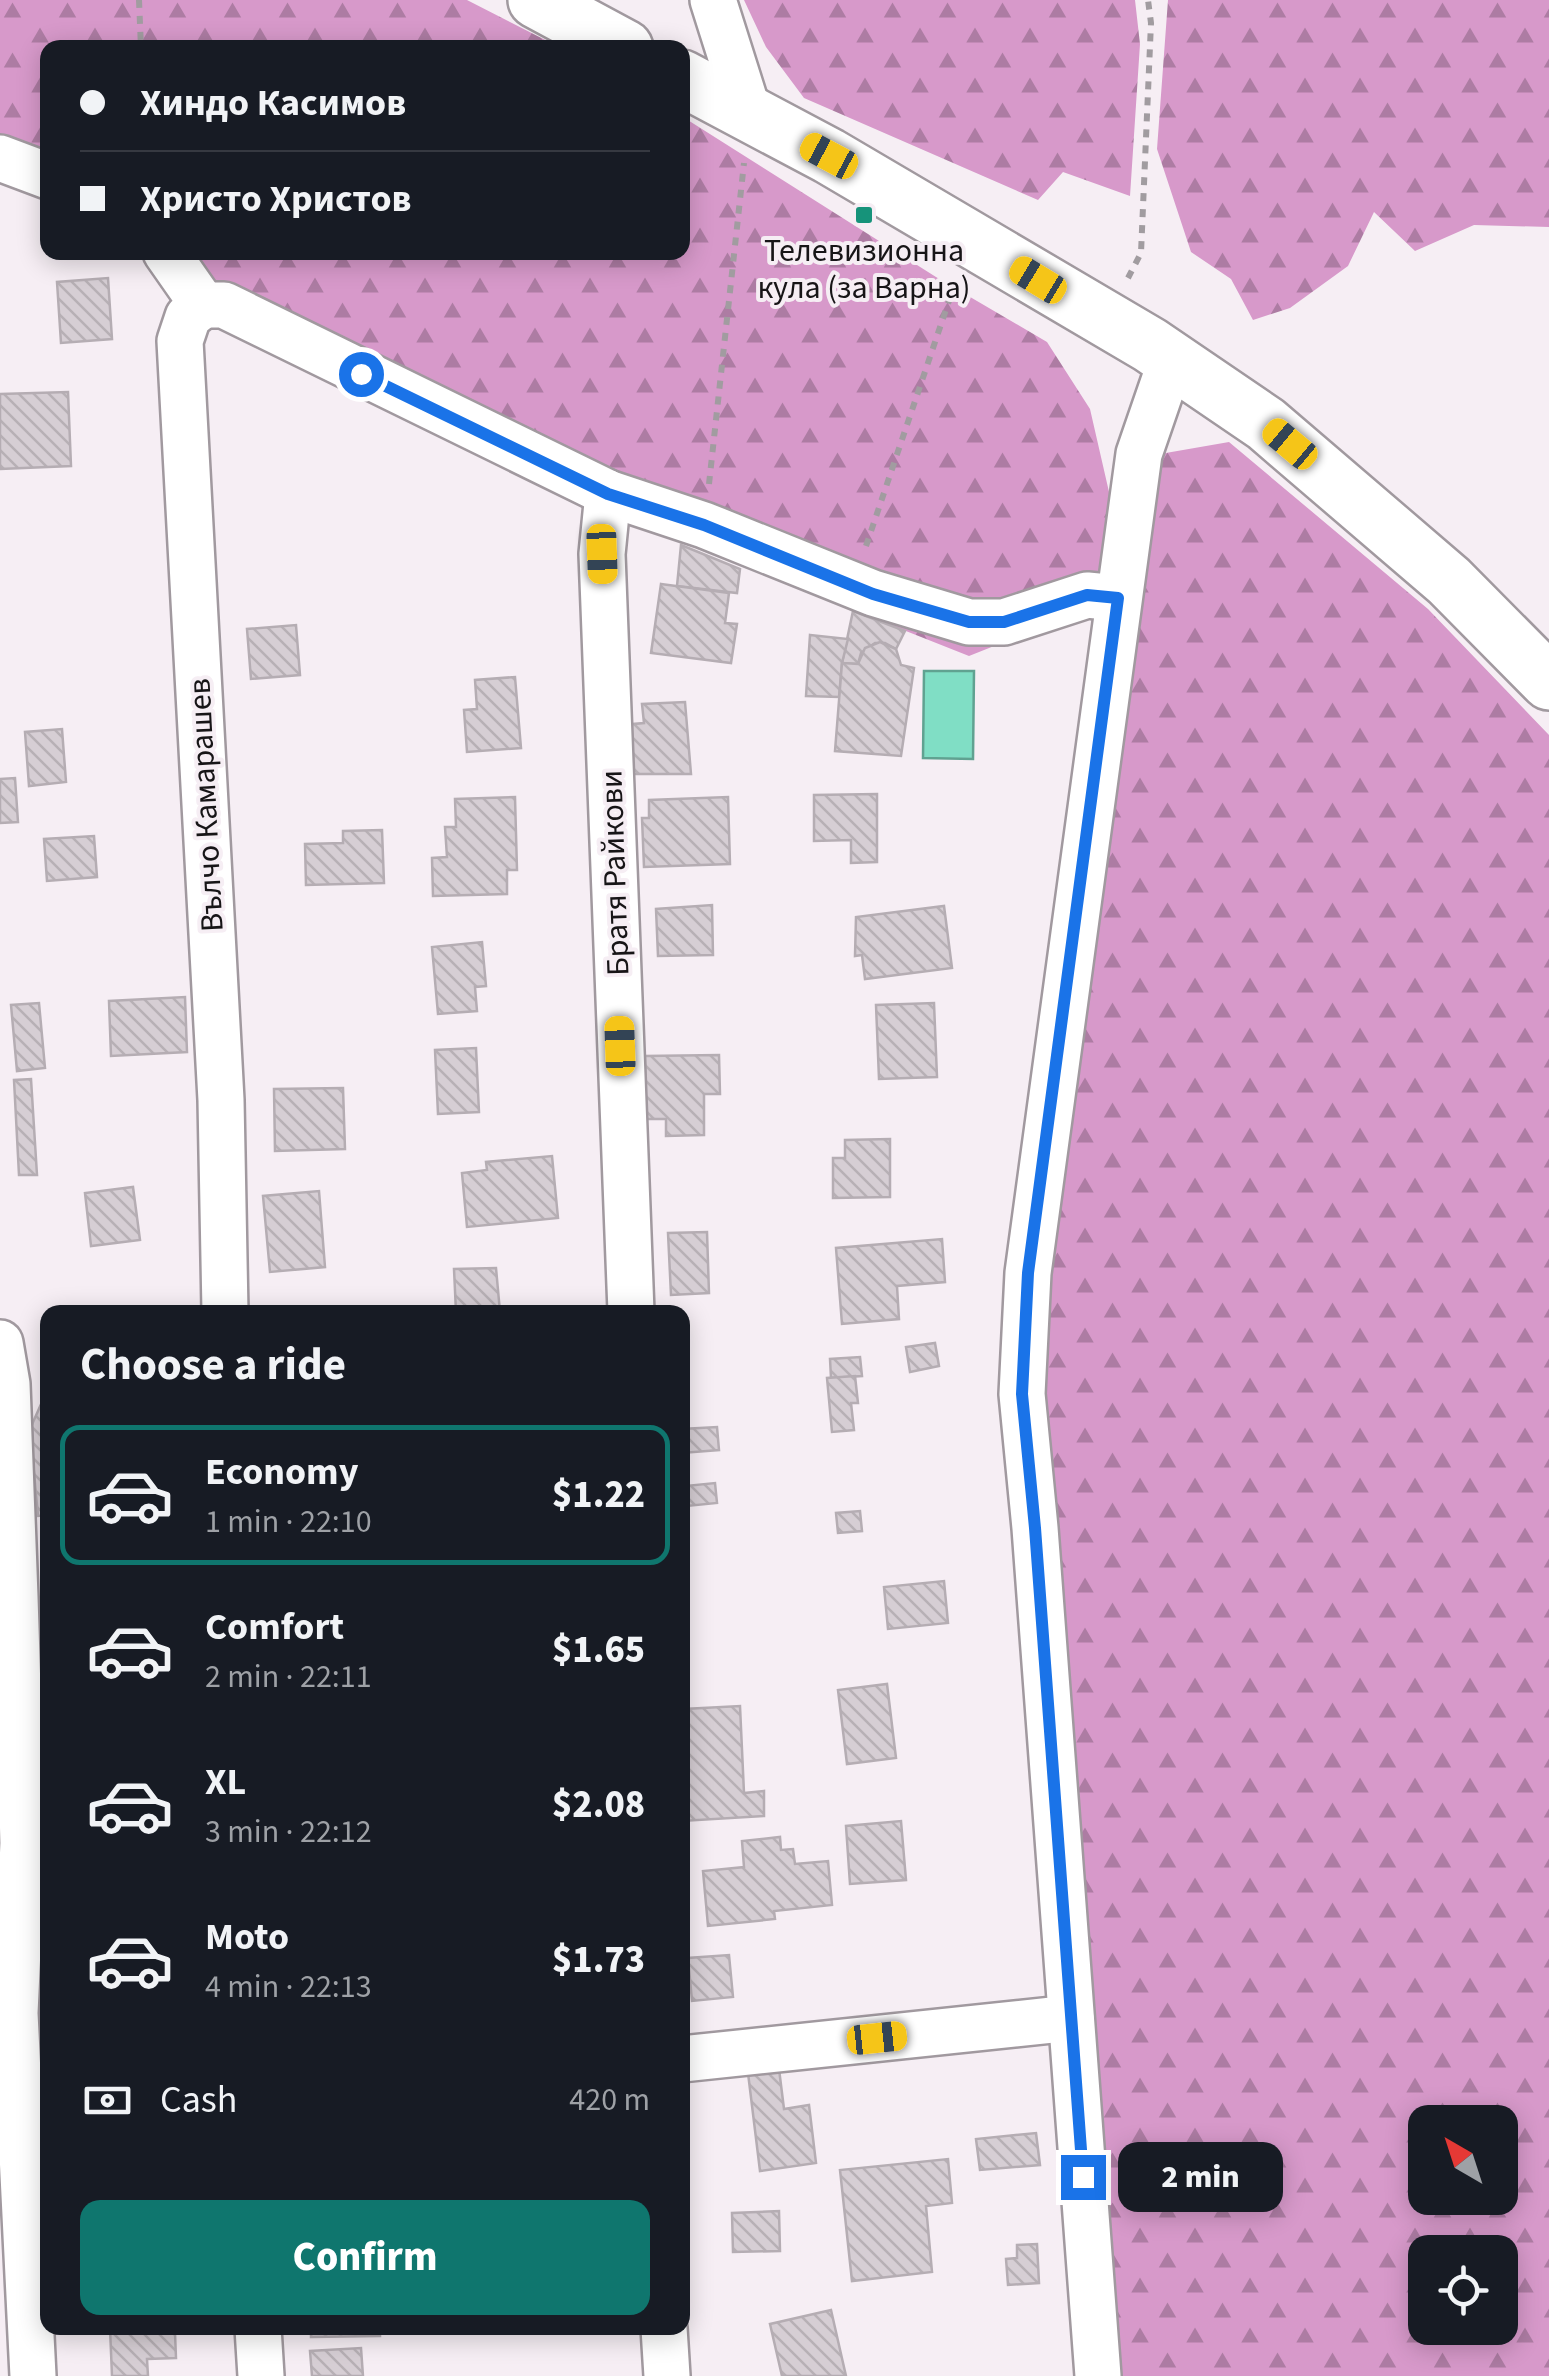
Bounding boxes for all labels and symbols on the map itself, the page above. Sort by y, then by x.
car [795,129,863,183]
marker: Телевизионна кула (за Варна) [853,204,875,226]
place label: Телевизионна кула (за Варна) [758,228,970,311]
car [1005,252,1071,308]
route start [339,352,384,397]
car [1257,413,1323,475]
car [586,523,618,585]
street label: Вълчо Камарашев [176,677,236,933]
street label: Братя Райкови [588,769,642,977]
car [604,1015,636,1077]
car [846,2020,908,2056]
north arrow [1408,2105,1518,2215]
callout: 2 min [1118,2142,1283,2212]
route end [1061,2155,1106,2200]

